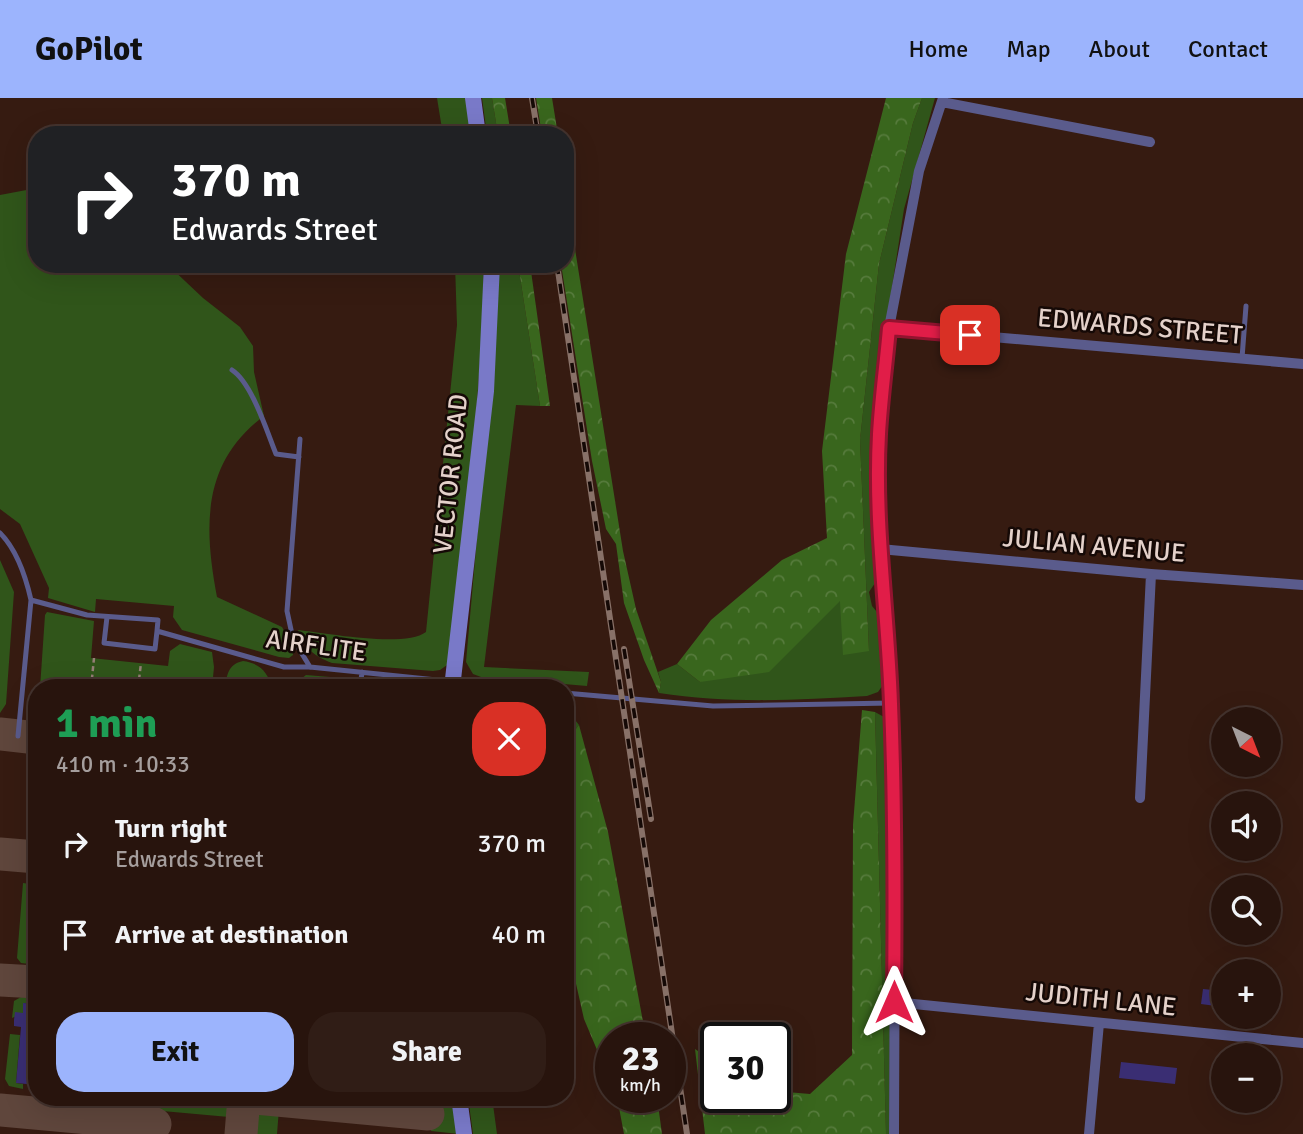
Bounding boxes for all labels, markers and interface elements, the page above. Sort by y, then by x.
text: GoPilot [35,29,143,70]
text: Home [908,34,968,64]
text: Map [1006,34,1051,64]
text: About [1089,34,1150,64]
text: Contact [1188,34,1268,64]
text: 370 m [171,150,301,210]
icon: right [56,154,147,245]
text: Edwards Street [171,210,378,249]
street label: EDWARDS STREET [1036,302,1244,352]
pin [940,305,1000,365]
icon: arrive [951,316,989,354]
street label: VECTOR ROAD [427,393,475,555]
street label: JULIAN AVENUE [1001,522,1187,570]
street label: AIRFLITE [264,623,368,669]
text: 1 min [56,698,157,749]
button: close [472,702,546,776]
north arrow [1211,707,1281,777]
map controls [1211,707,1281,1113]
text: 410 m · 10:33 [56,750,190,779]
button: sound [1211,791,1281,861]
text: Turn right [115,813,227,845]
icon: right [56,825,94,863]
text: 370 m [477,828,546,860]
text: Edwards Street [115,845,264,874]
button: search [1211,875,1281,945]
icon: arrive [56,916,94,954]
text: Arrive at destination [115,919,348,951]
text: 40 m [491,919,546,951]
button: + [1211,959,1281,1029]
position arrow [857,965,931,1039]
street label: JUDITH LANE [1024,976,1178,1024]
button: Exit [56,1012,294,1092]
button: Share [308,1012,546,1092]
speed limit sign: 30 [700,1022,791,1113]
text: 23 [622,1037,659,1080]
button: − [1211,1043,1281,1113]
text: km/h [620,1074,661,1096]

